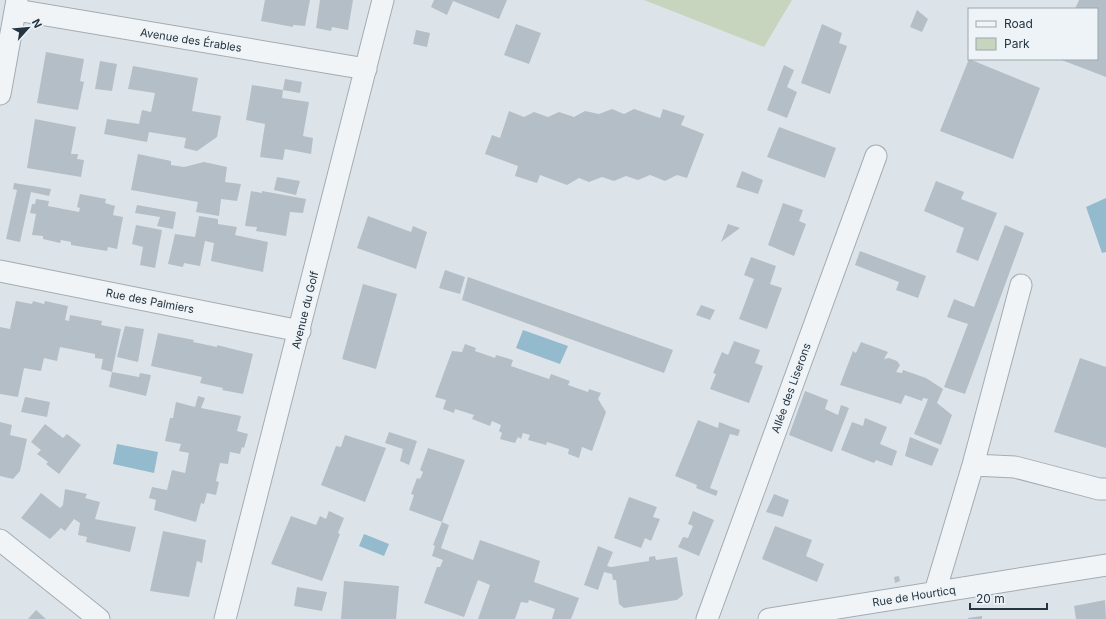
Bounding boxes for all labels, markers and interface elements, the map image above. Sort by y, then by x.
north arrow [8,8,48,48]
legend [968,8,1098,60]
text: Road [1004,16,1033,31]
text: N [29,17,45,30]
street label: Avenue des Érables [139,25,243,55]
text: Park [1004,36,1030,51]
street label: Avenue du Golf [289,270,321,350]
street label: Rue des Palmiers [105,286,196,316]
street label: Allée des Liserons [768,341,814,435]
street label: Rue de Hourticq [871,583,957,609]
scale bar [970,585,1047,611]
text: 20 m [976,591,1005,606]

